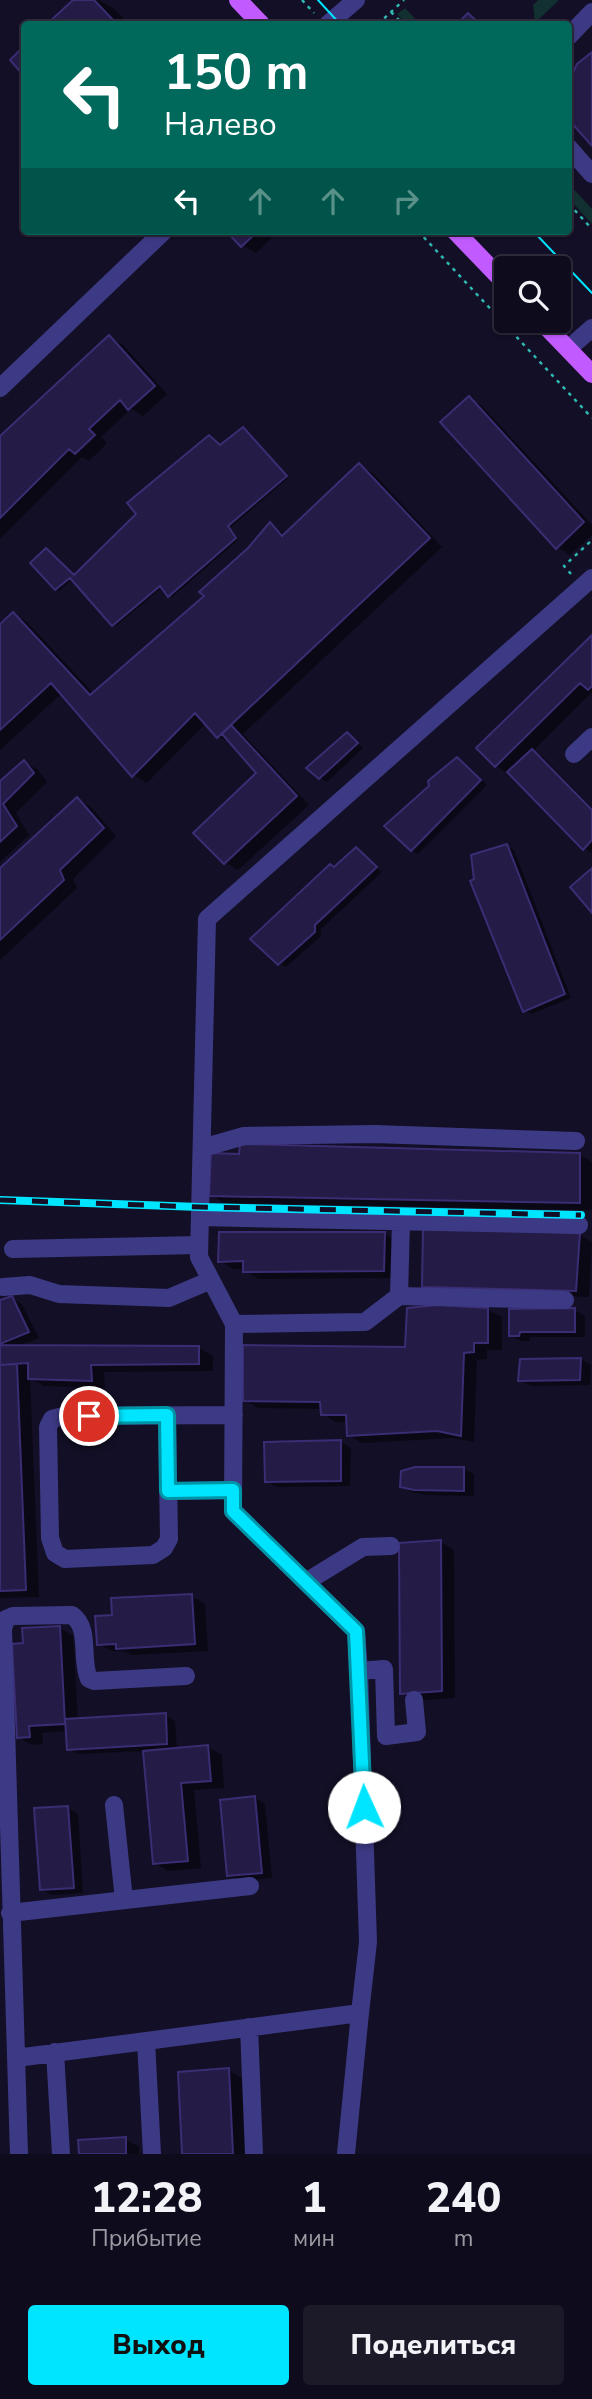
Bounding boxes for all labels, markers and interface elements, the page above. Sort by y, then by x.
text: 150 m [164,39,308,106]
icon: left [49,49,140,140]
text: Налево [164,103,277,146]
icon: left [168,182,206,220]
icon: ahead [241,182,279,220]
icon: ahead [314,182,352,220]
icon: right [387,182,425,220]
map controls [494,256,571,333]
button: search [494,256,571,333]
pin [59,1386,119,1446]
icon: arrive [70,1397,108,1435]
position arrow [327,1770,401,1844]
text: 12:28 [91,2170,202,2227]
text: 1 [301,2170,327,2227]
text: 240 [426,2170,501,2227]
text: Прибытие [91,2223,202,2254]
text: мин [293,2223,335,2254]
text: m [454,2223,473,2254]
button: Выход [28,2305,289,2385]
button: Поделиться [303,2305,564,2385]

